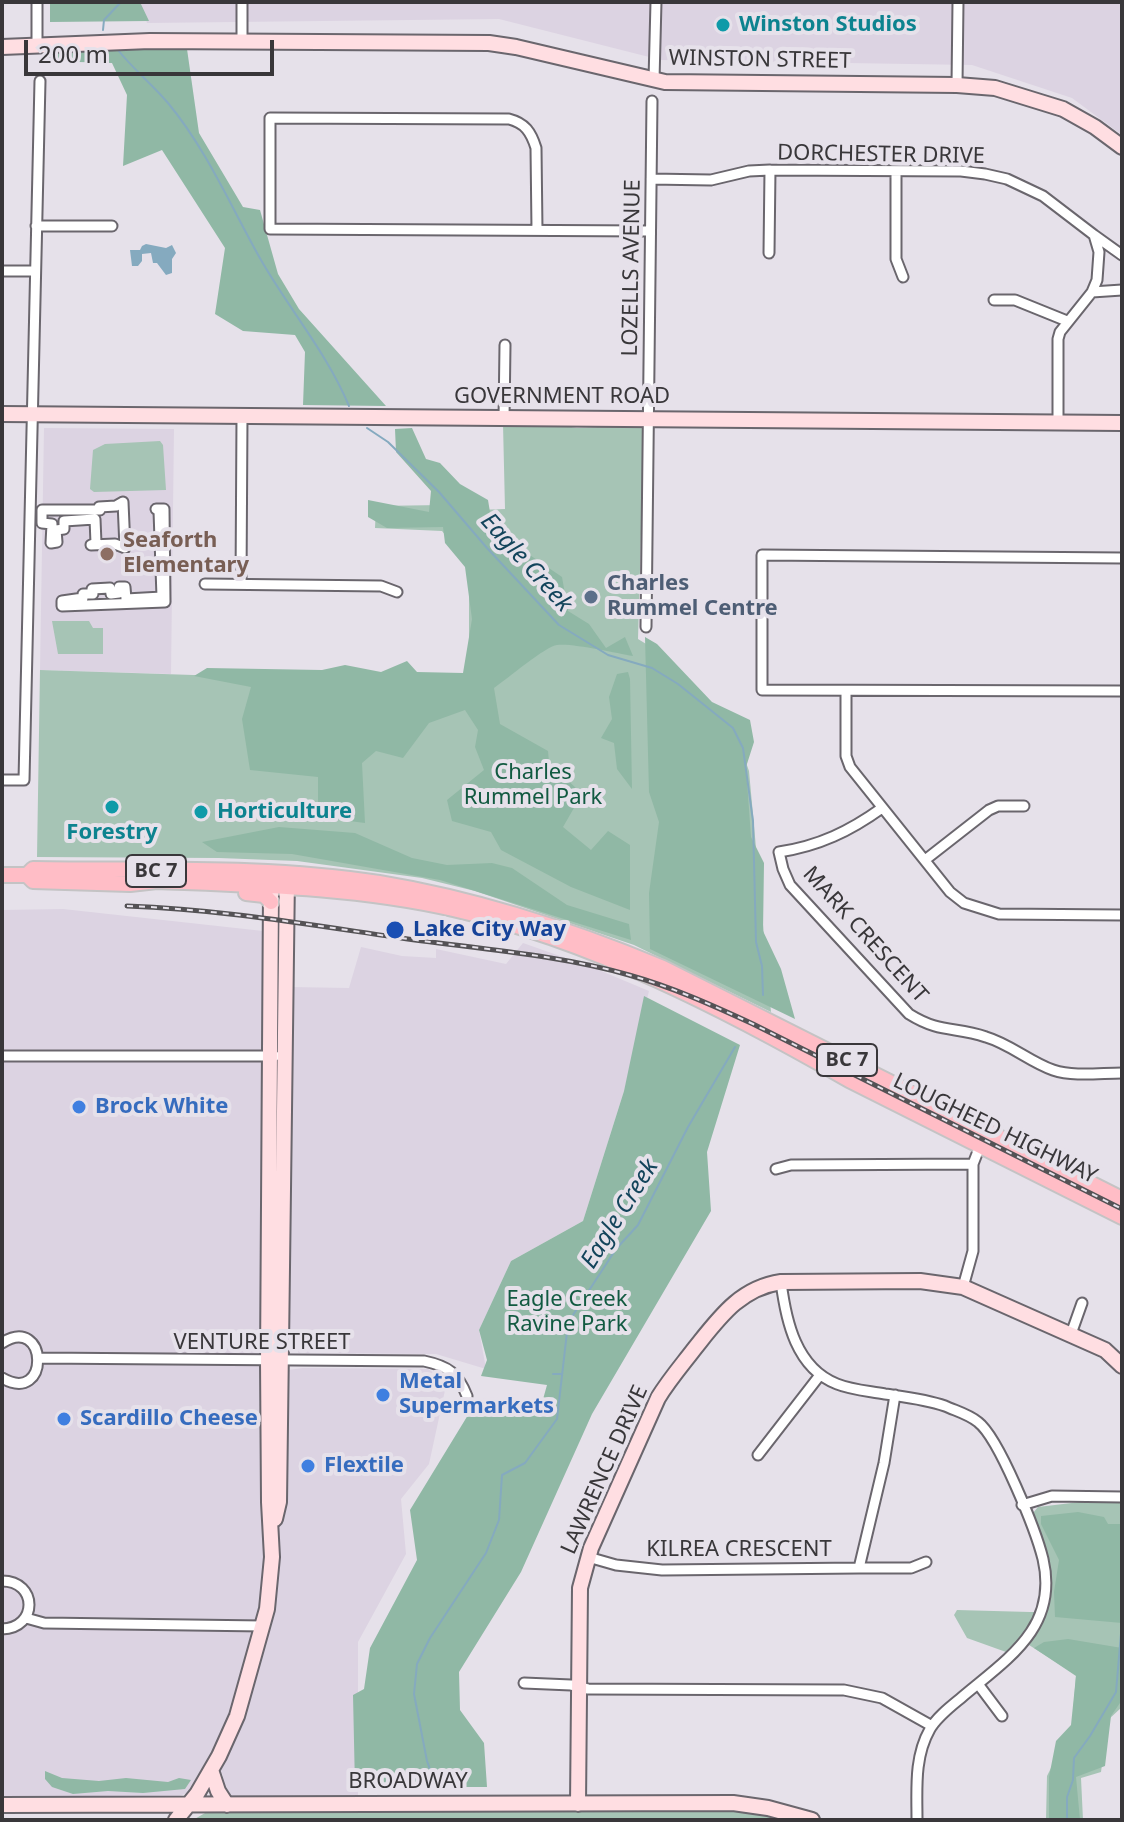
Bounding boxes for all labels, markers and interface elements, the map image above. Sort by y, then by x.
place label: Winston Studios [739,12,917,38]
marker: Winston Studios [714,16,732,34]
scale bar [28,24,278,74]
text: 200 m [38,37,108,70]
street label: WINSTON STREET [668,45,852,75]
street label: DORCHESTER DRIVE [777,140,985,170]
street label: LOZELLS AVENUE [617,179,647,357]
street label: GOVERNMENT ROAD [454,384,670,410]
water label: Eagle Creek [474,508,578,618]
place label: Seaforth Elementary [123,528,249,580]
marker: Seaforth Elementary [98,545,116,563]
place label: Charles Rummel Centre [607,571,778,622]
marker: Charles Rummel Centre [582,588,600,606]
park label: Charles Rummel Park [464,760,602,812]
marker: Forestry [103,798,121,816]
place label: Horticulture [217,799,352,825]
marker: Horticulture [192,803,210,821]
place label: Forestry [66,820,158,846]
road number: BC 7 [126,855,186,887]
street label: MARK CRESCENT [797,862,933,1008]
place label: Lake City Way [413,917,566,943]
marker: Lake City Way [384,919,406,941]
road number: BC 7 [817,1044,877,1076]
street label: LOUGHEED HIGHWAY [889,1068,1101,1190]
place label: Brock White [95,1094,228,1120]
marker: Brock White [70,1098,88,1116]
water label: Eagle Creek [575,1154,665,1274]
park label: Eagle Creek Ravine Park [506,1287,628,1338]
street label: VENTURE STREET [174,1330,350,1356]
place label: Metal Supermarkets [399,1369,554,1420]
street label: LAWRENCE DRIVE [556,1381,654,1559]
marker: Metal Supermarkets [374,1386,392,1404]
place label: Scardillo Cheese [80,1406,258,1432]
marker: Scardillo Cheese [55,1410,73,1428]
place label: Flextile [324,1453,404,1479]
marker: Flextile [299,1457,317,1475]
street label: KILREA CRESCENT [646,1537,832,1563]
street label: BROADWAY [348,1769,468,1795]

